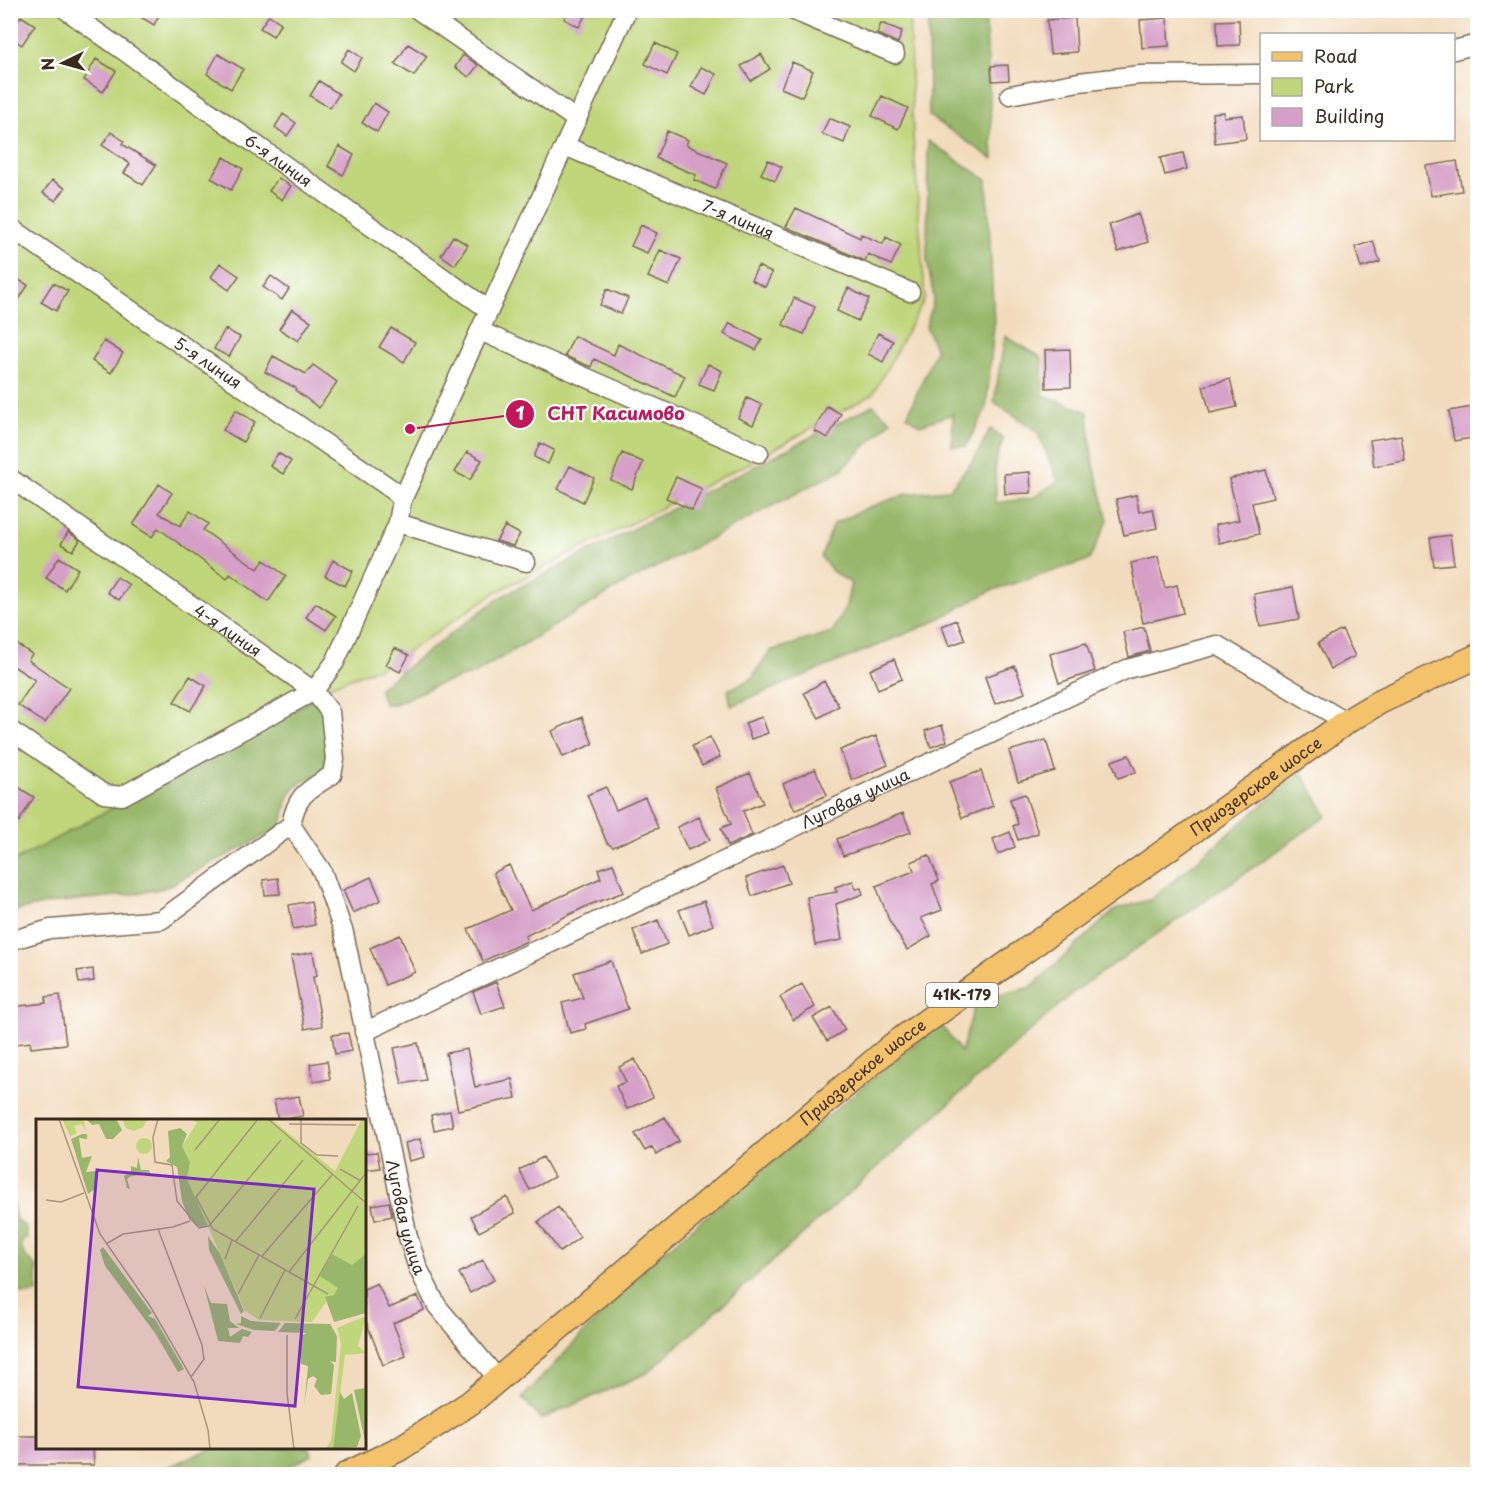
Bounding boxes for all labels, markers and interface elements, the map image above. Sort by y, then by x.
north arrow [33,33,93,93]
legend [1260,33,1455,141]
text: Road [1314,42,1358,69]
text: N [35,57,60,72]
text: Park [1314,72,1354,99]
text: Building [1314,102,1384,129]
street label: 6-я линия [240,127,318,192]
street label: 7-я линия [699,193,778,244]
street label: 5-я линия [170,330,247,394]
callout: СНТ Касимово [505,396,697,432]
text: 1 [516,399,525,426]
text: СНТ Касимово [547,399,685,426]
street label: 4-я линия [190,598,267,662]
street label: Приозерское шоссе [1184,730,1326,841]
street label: Луговая улица [796,761,913,834]
road number: 41К-179 [926,983,998,1007]
street label: Приозерское шоссе [794,1012,930,1130]
inset map [36,1119,366,1449]
street label: Луговая улица [381,1157,432,1279]

